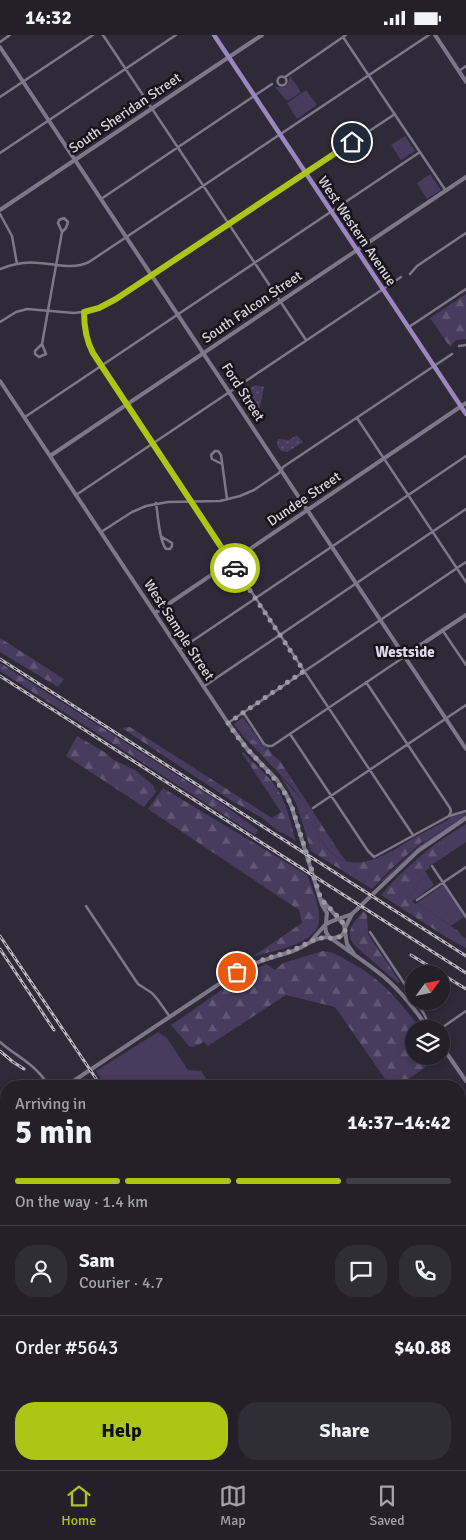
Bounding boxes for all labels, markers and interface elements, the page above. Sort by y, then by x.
text: 14:32 [25,6,72,30]
street label: South Sheridan Street [66,69,184,157]
pin [331,121,373,163]
icon: home [338,128,366,156]
street label: West Western Avenue [314,173,400,289]
street label: South Falcon Street [199,267,305,347]
street label: Ford Street [218,360,268,424]
street label: Dundee Street [264,468,344,530]
courier [210,543,260,593]
icon: car [221,554,249,582]
street label: West Sample Street [140,577,218,684]
district label: Westside [375,643,435,661]
pin [216,951,258,993]
icon: bag [223,958,251,986]
north arrow [405,965,450,1010]
map controls [405,965,450,1065]
button: layers [405,1020,450,1065]
text: Arriving in [15,1094,86,1114]
text: 14:37–14:42 [347,1111,451,1135]
text: 5 min [15,1113,92,1152]
text: On the way · 1.4 km [15,1192,148,1212]
button: person [15,1245,67,1297]
button: chat [335,1245,387,1297]
button: phone [399,1245,451,1297]
text: Sam [79,1249,115,1273]
text: Courier · 4.7 [79,1273,163,1293]
text: Order #5643 [15,1336,118,1360]
text: $40.88 [394,1336,451,1360]
button: Help [15,1402,228,1460]
button: Share [238,1402,451,1460]
tab: Home [61,1482,96,1529]
tab: Map [219,1482,247,1529]
tab: Saved [369,1482,405,1529]

